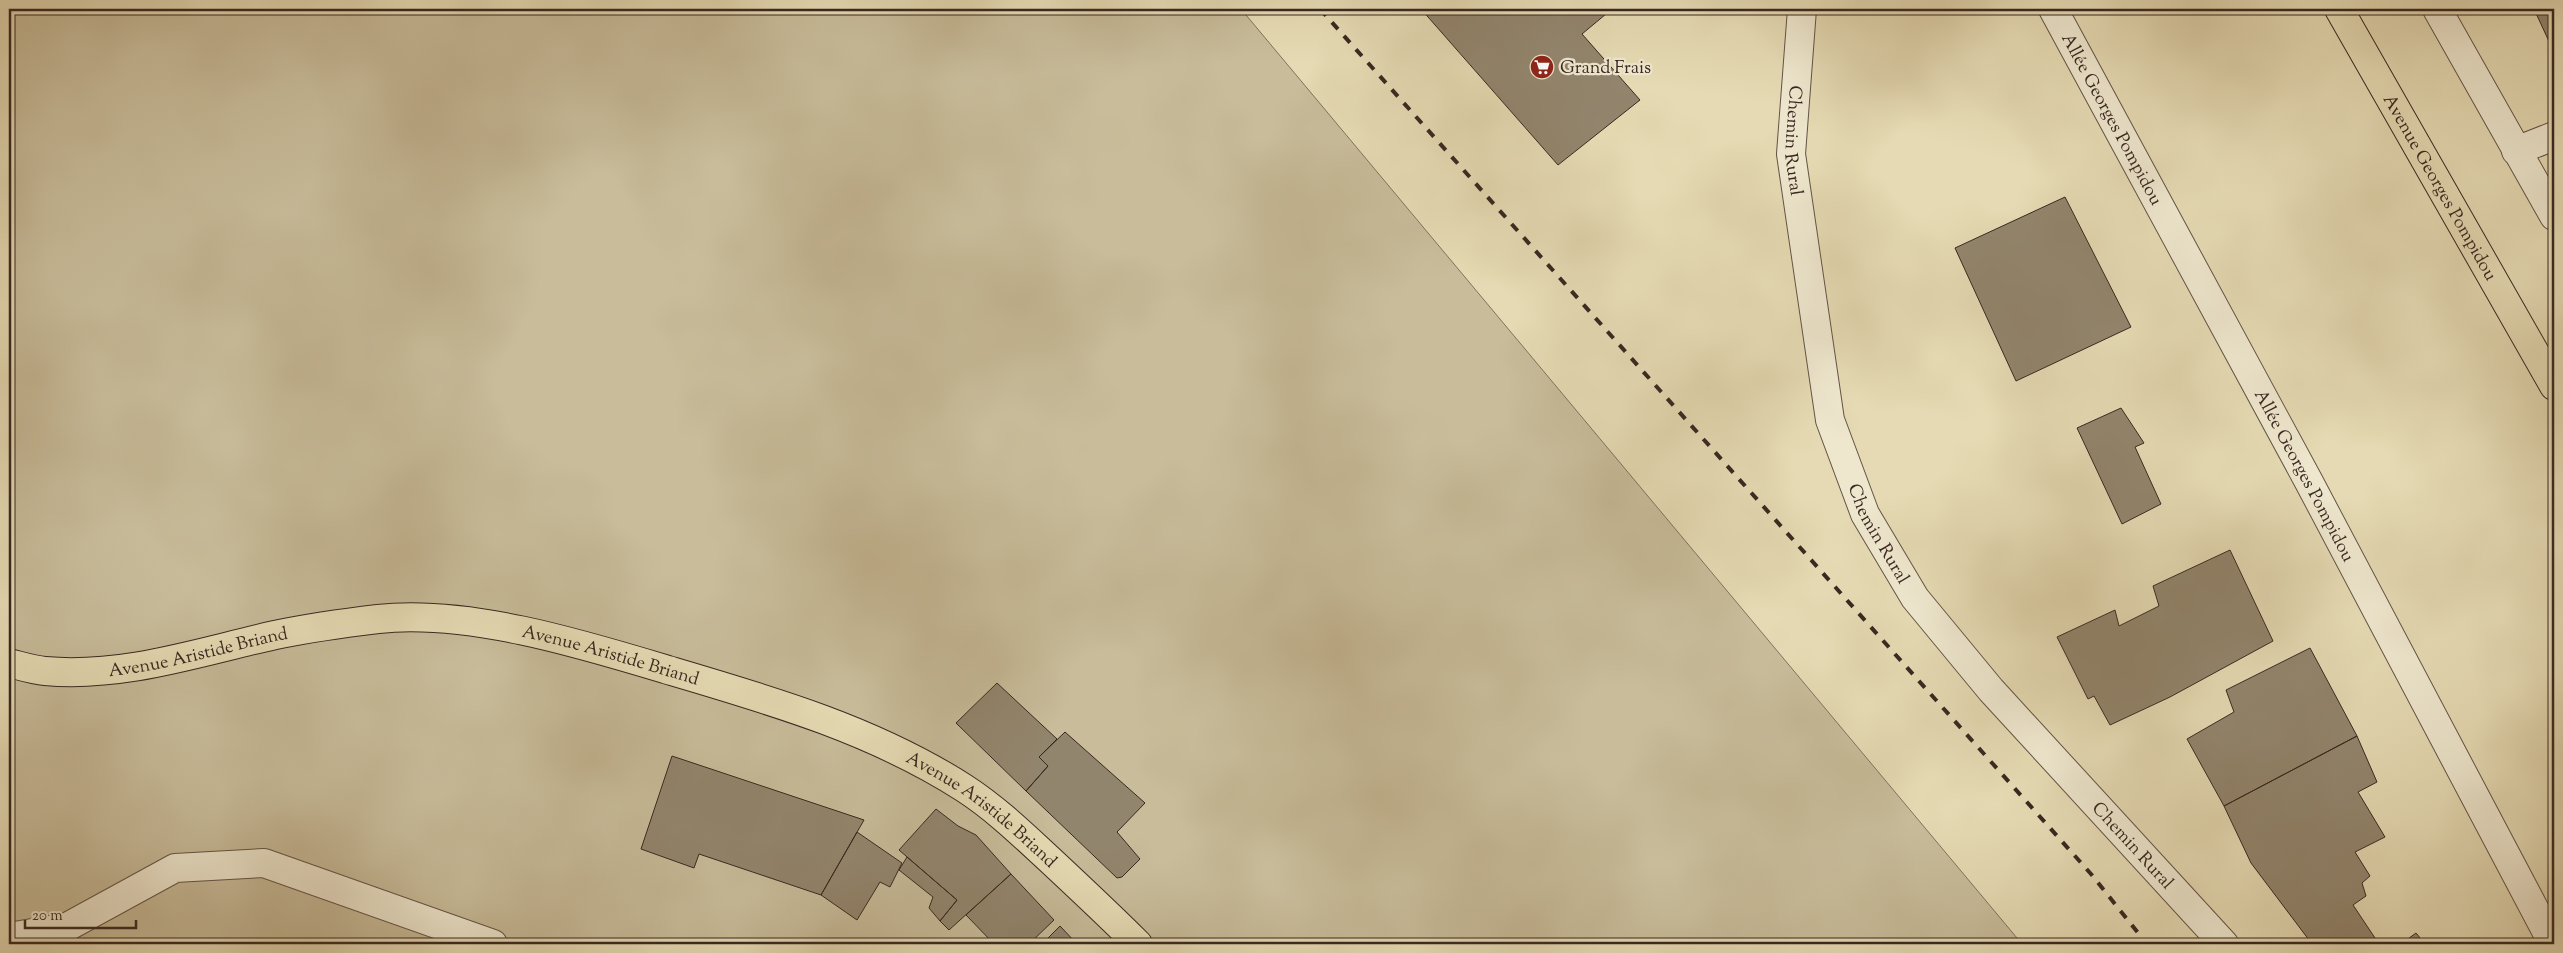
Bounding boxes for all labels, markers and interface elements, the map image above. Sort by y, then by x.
street label: Allée Georges Pompidou [2054,29,2168,211]
supermarket icon: Grand Frais [1529,54,1555,80]
place label: Grand Frais [1560,56,1651,82]
street label: Chemin Rural [1776,84,1808,198]
street label: Avenue Georges Pompidou [2375,90,2502,286]
street label: Allée Georges Pompidou [2246,385,2360,567]
street label: Chemin Rural [1840,480,1915,589]
street label: Avenue Aristide Briand [519,620,702,693]
street label: Avenue Aristide Briand [107,622,290,685]
street label: Avenue Aristide Briand [901,746,1062,875]
street label: Chemin Rural [2085,797,2179,896]
scale bar [25,898,136,930]
text: 20 m [32,906,63,927]

